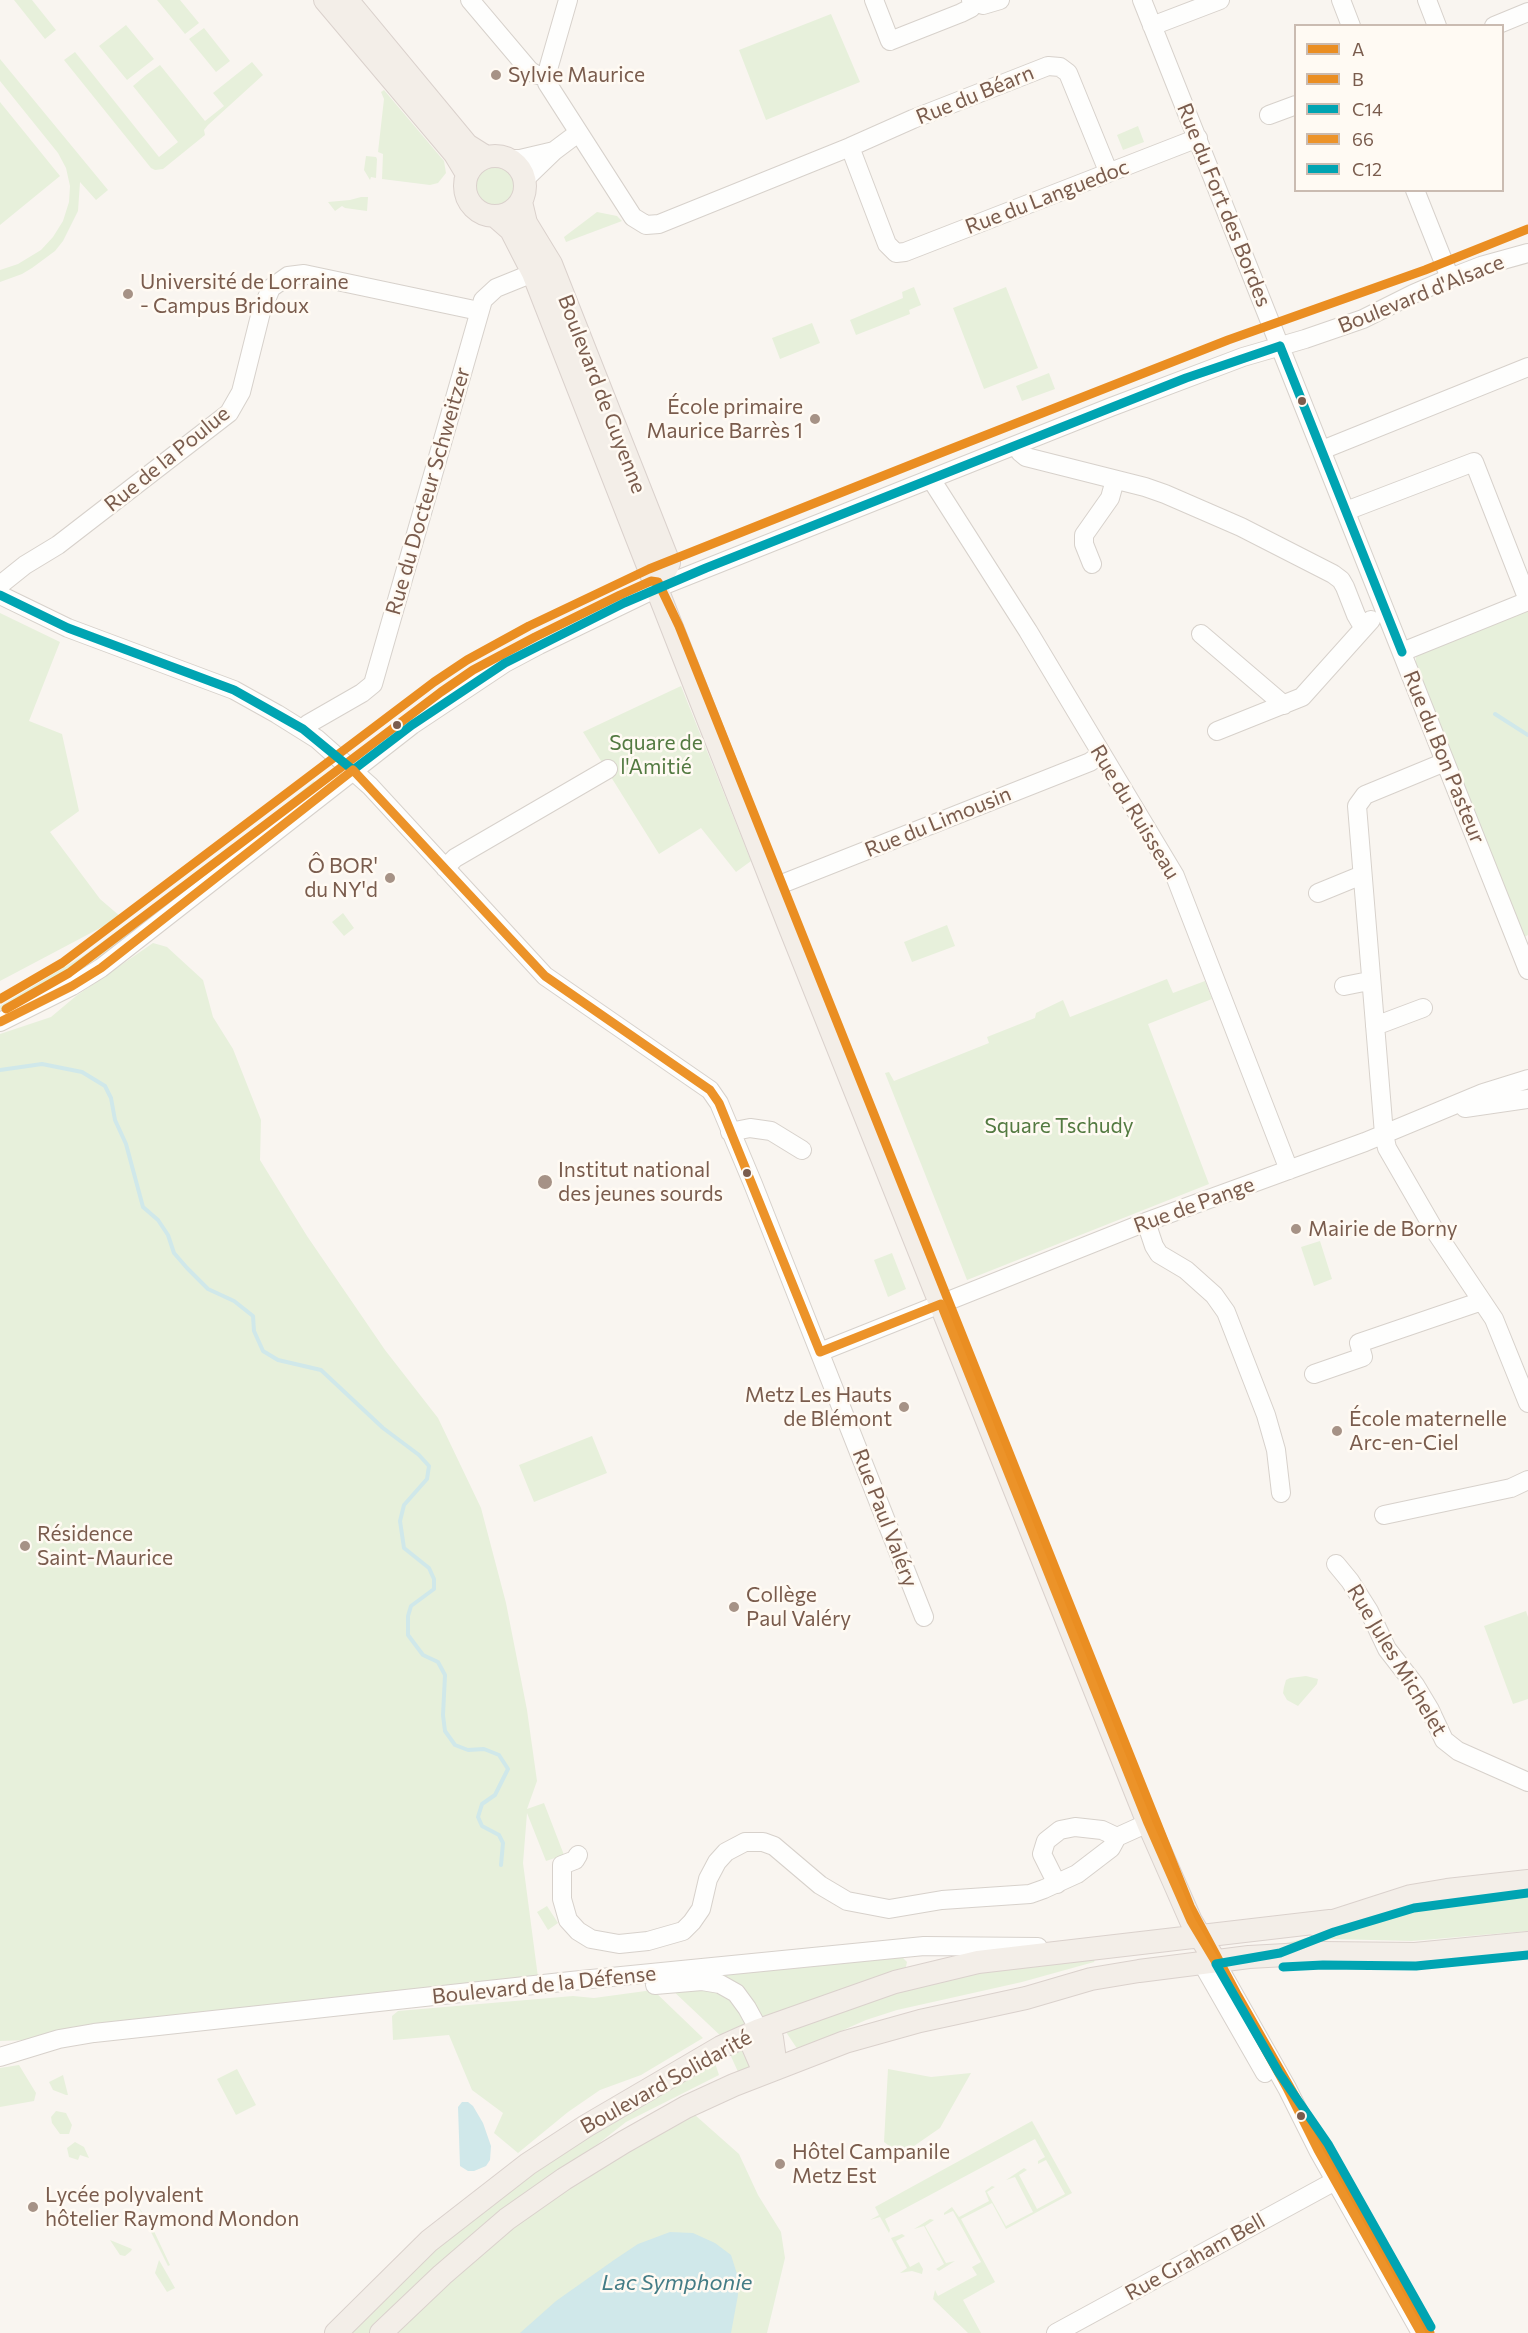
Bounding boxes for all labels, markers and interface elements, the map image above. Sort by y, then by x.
legend [1294,24,1504,192]
text: A [1352,38,1364,60]
street label: Rue du Béarn [912,60,1038,130]
place label: Sylvie Maurice [508,62,645,88]
marker: Sylvie Maurice [489,68,503,82]
text: B [1352,68,1364,90]
text: C14 [1352,98,1383,120]
street label: Rue du Fort des Bordes [1172,99,1276,311]
text: 66 [1352,128,1374,150]
street label: Rue du Languedoc [962,154,1132,240]
text: C12 [1352,158,1382,180]
street label: Boulevard d'Alsace [1334,249,1508,339]
place label: Université de Lorraine - Campus Bridoux [140,269,349,319]
marker: Université de Lorraine - Campus Bridoux [121,287,135,301]
street label: Boulevard de Guyenne [552,291,652,497]
street label: Rue du Docteur Schweitzer [381,364,475,618]
place label: École primaire Maurice Barrès 1 [647,394,803,444]
unlabelled marker [1296,395,1308,407]
street label: Rue de la Poulue [99,401,235,517]
marker: École primaire Maurice Barrès 1 [808,412,822,426]
street label: Rue du Bon Pasteur [1398,667,1490,847]
unlabelled marker [391,719,403,731]
park label: Square de l'Amitié [609,730,703,780]
street label: Rue du Ruisseau [1085,740,1185,884]
street label: Rue du Limousin [861,781,1015,863]
place label: Ô BOR' du NY'd [304,853,378,903]
marker: Ô BOR' du NY'd [383,871,397,885]
park label: Square Tschudy [984,1113,1134,1139]
place label: Institut national des jeunes sourds [558,1157,723,1207]
unlabelled marker [741,1167,753,1179]
street label: Rue de Pange [1130,1172,1258,1238]
marker: Institut national des jeunes sourds [536,1173,554,1191]
place label: Mairie de Borny [1308,1216,1458,1242]
marker: Mairie de Borny [1289,1222,1303,1236]
place label: Metz Les Hauts de Blémont [745,1382,892,1432]
marker: Metz Les Hauts de Blémont [897,1400,911,1414]
place label: École maternelle Arc-en-Ciel [1349,1406,1507,1456]
marker: École maternelle Arc-en-Ciel [1330,1424,1344,1438]
street label: Rue Paul Valéry [847,1445,923,1591]
place label: Résidence Saint-Maurice [37,1521,173,1571]
marker: Résidence Saint-Maurice [18,1539,32,1553]
street label: Rue Jules Michelet [1342,1580,1452,1740]
place label: Collège Paul Valéry [746,1582,851,1632]
marker: Collège Paul Valéry [727,1600,741,1614]
street label: Boulevard de la Défense [431,1961,657,2009]
street label: Boulevard Solidarité [576,2025,756,2139]
unlabelled marker [1295,2110,1307,2122]
place label: Hôtel Campanile Metz Est [792,2139,950,2189]
marker: Hôtel Campanile Metz Est [773,2157,787,2171]
place label: Lycée polyvalent hôtelier Raymond Mondon [45,2182,299,2232]
marker: Lycée polyvalent hôtelier Raymond Mondon [26,2200,40,2214]
street label: Rue Graham Bell [1121,2208,1269,2306]
water label: Lac Symphonie [602,2270,752,2296]

